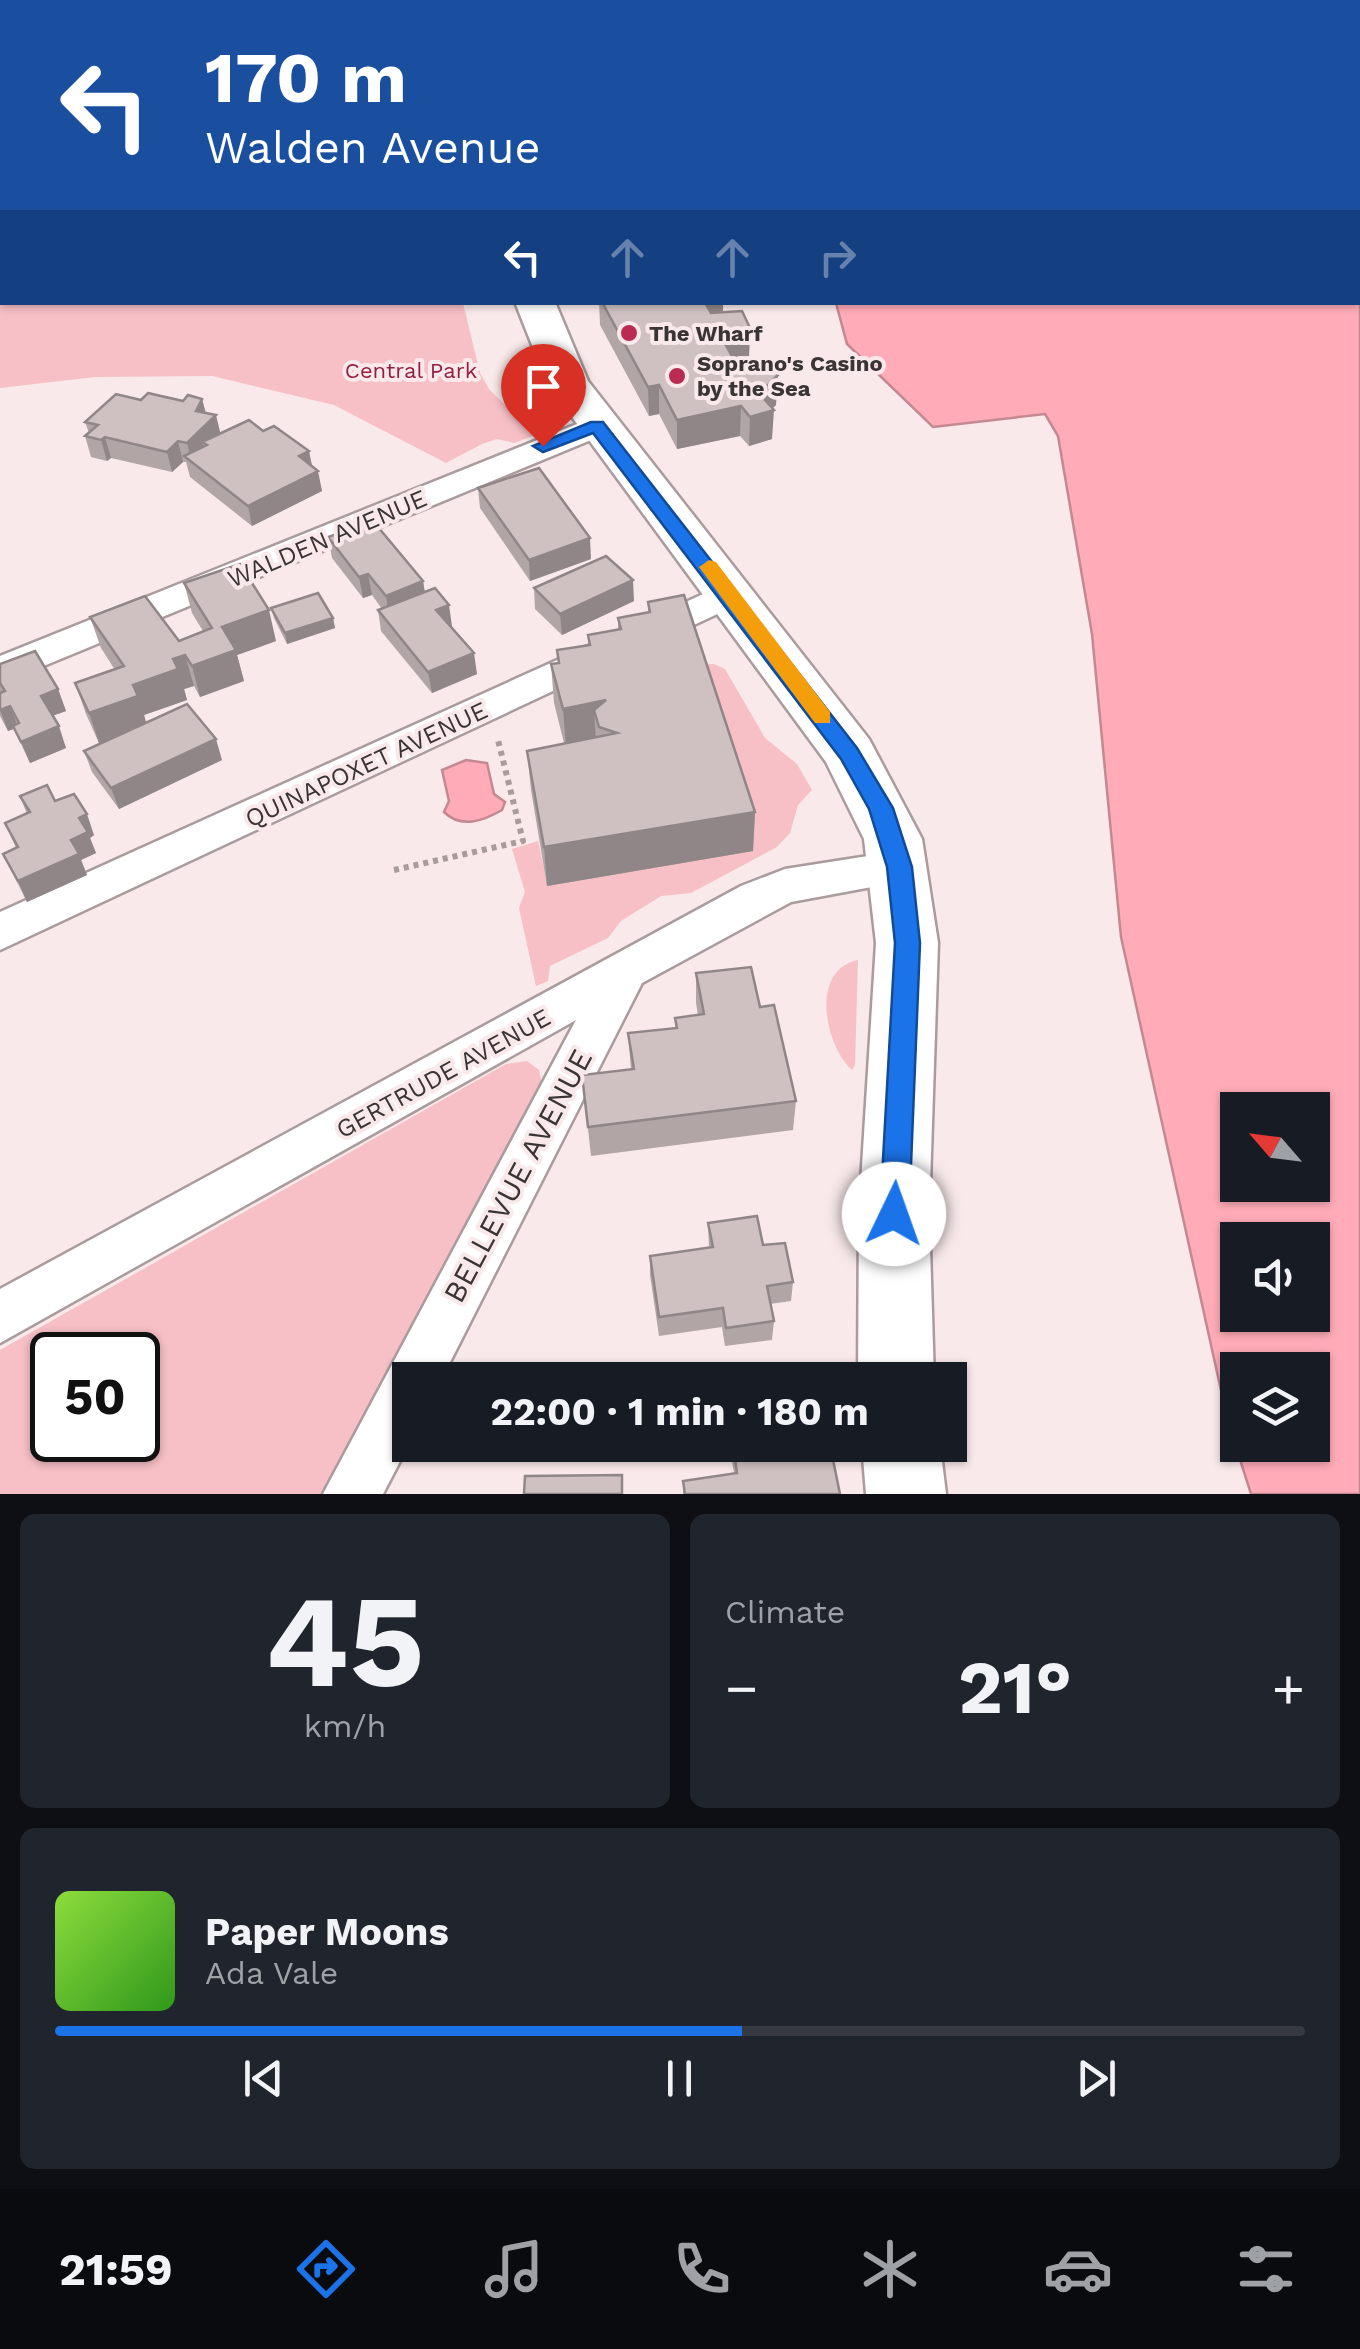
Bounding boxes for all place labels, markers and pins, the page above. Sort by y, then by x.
place label: The Wharf [649,321,763,346]
marker: The Wharf [618,322,640,344]
pin [501,344,586,447]
place label: Soprano's Casino by the Sea [697,351,883,401]
marker: Soprano's Casino by the Sea [666,365,688,387]

